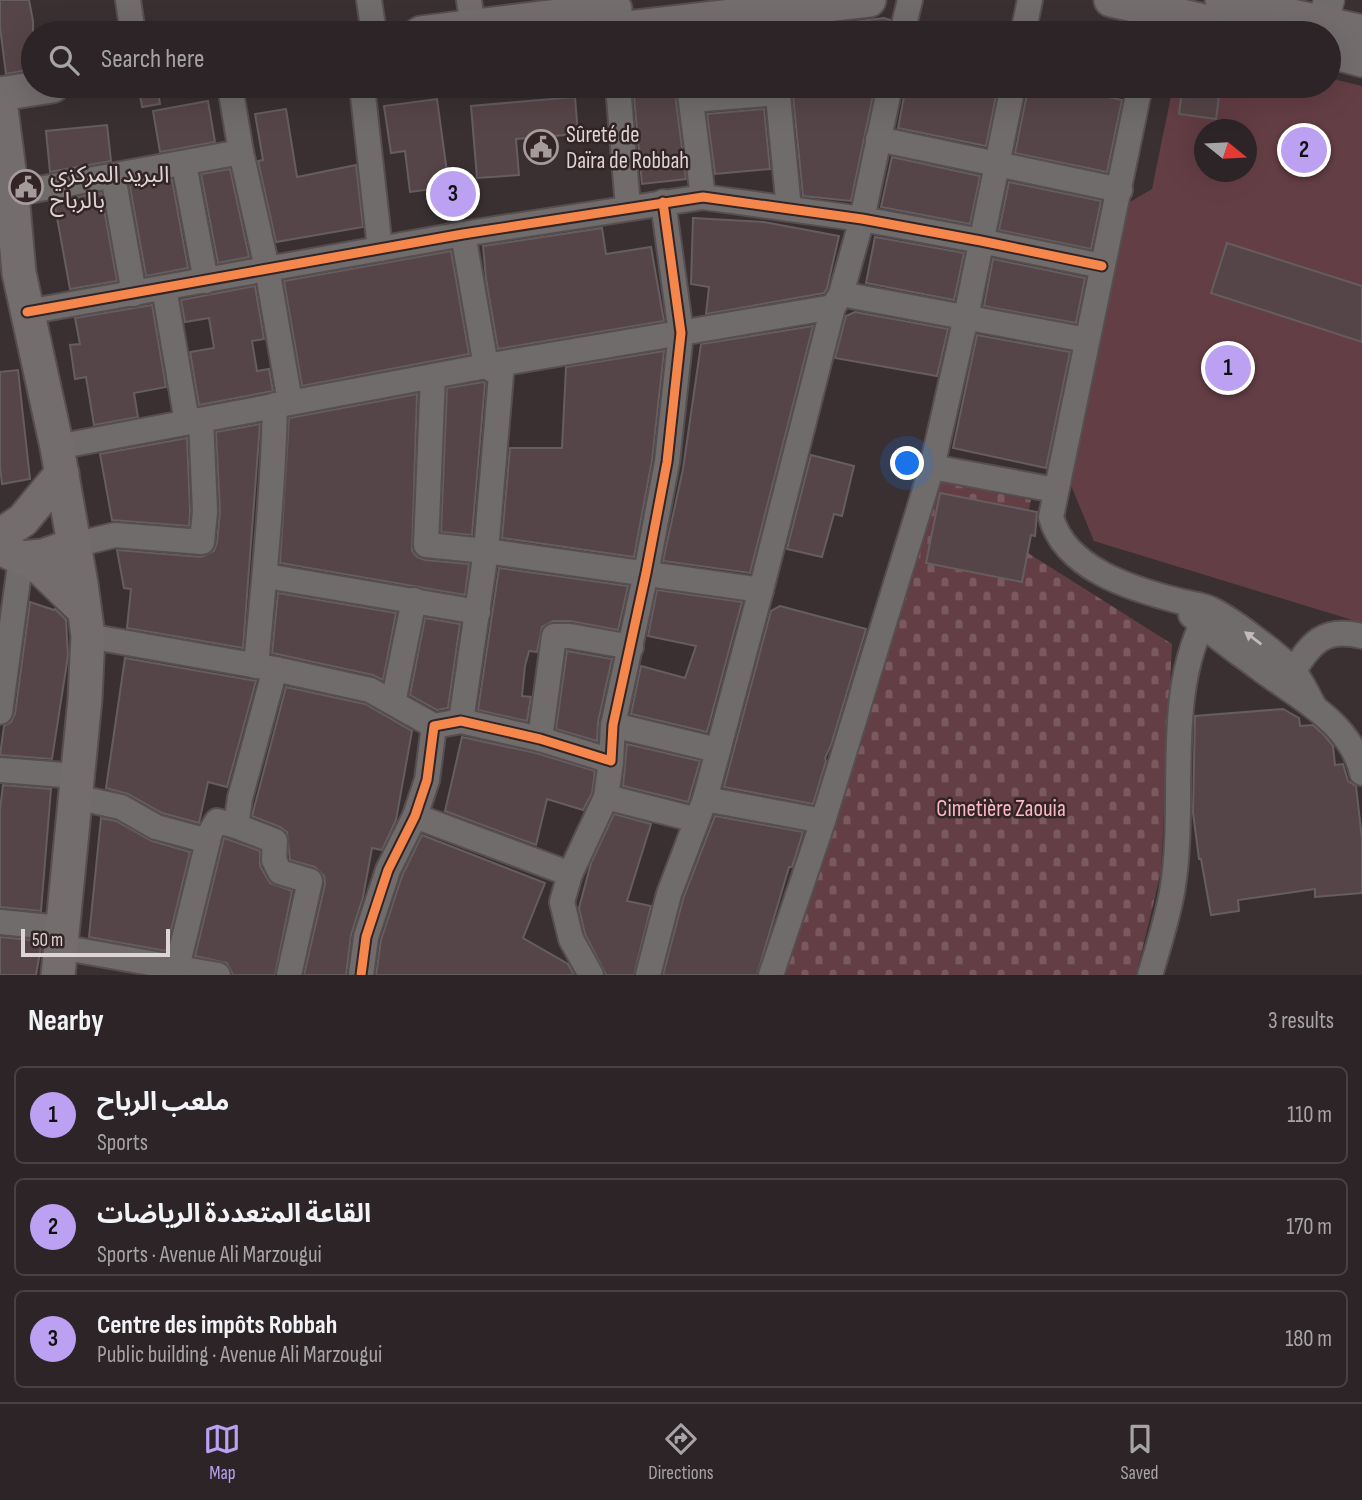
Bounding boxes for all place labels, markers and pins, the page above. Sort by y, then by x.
place label: Sûreté de Daïra de Robbah [566,121,689,175]
pin: 2 [1281,124,1327,176]
public building icon: Sûreté de Daïra de Robbah [522,128,560,166]
place label: البريد المركزي بالرباح [50,161,170,217]
public building icon: البريد المركزي بالرباح [7,168,45,206]
pin: 3 [430,168,476,220]
pin: 1 [1205,342,1251,394]

